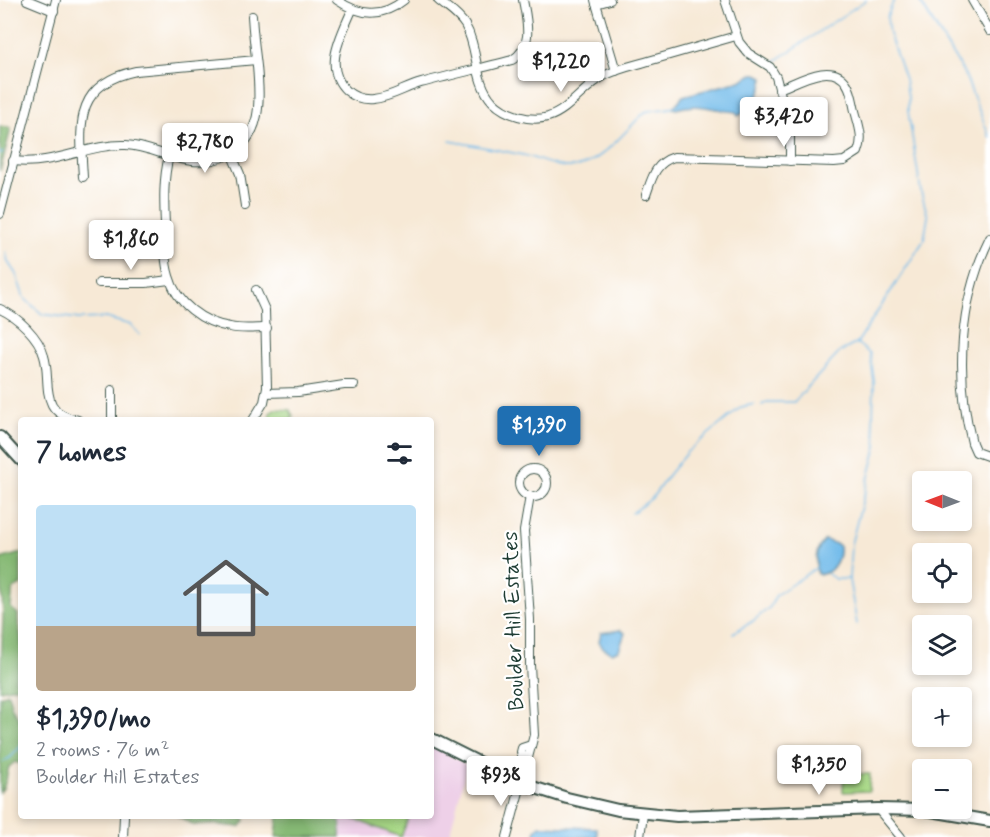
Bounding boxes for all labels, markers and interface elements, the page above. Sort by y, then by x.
pin: $1,220 [512,42,610,93]
text: $1,220 [532,48,590,75]
pin: $3,420 [735,97,833,148]
text: $3,420 [754,103,814,130]
pin: $2,780 [156,123,254,174]
text: $2,780 [176,129,234,156]
pin: $1,860 [82,220,180,271]
text: $1,860 [103,226,159,253]
pin: $1,390 [490,406,588,457]
text: $1,390 [511,412,567,439]
text: 7 homes [36,436,127,470]
icon: filters [383,437,416,470]
north arrow [912,471,972,531]
map controls [912,471,972,819]
street label: Boulder Hill Estates [497,530,531,711]
button: locate [912,543,972,603]
icon: home [172,544,280,652]
button: layers [912,615,972,675]
button: + [912,687,972,747]
text: $1,390/mo [36,703,151,737]
text: 2 rooms · 76 m² [36,737,169,764]
pin: $1,350 [770,745,868,796]
text: $1,350 [791,751,847,778]
pin: $938 [465,756,537,807]
button: − [912,759,972,819]
text: $938 [481,762,521,789]
text: Boulder Hill Estates [36,764,199,791]

